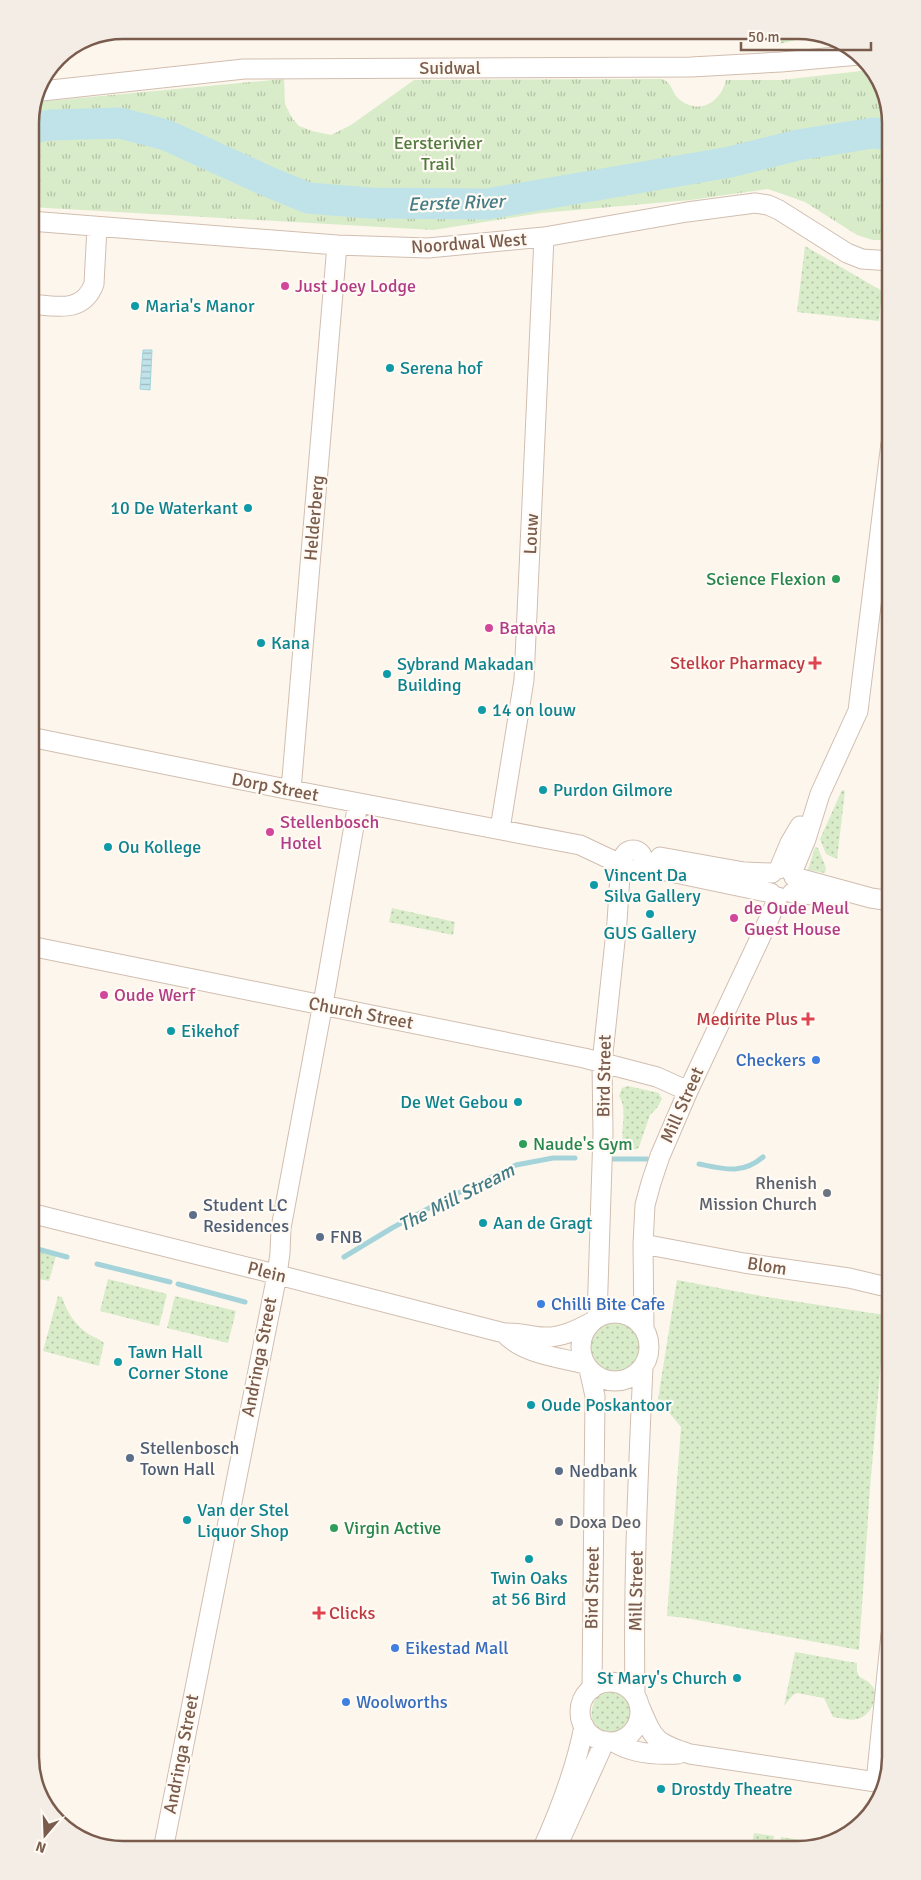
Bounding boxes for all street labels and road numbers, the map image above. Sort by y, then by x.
street label: Suidwal [419,57,481,79]
street label: Noordwal West [410,228,528,258]
street label: Helderberg [299,474,329,562]
street label: Louw [519,513,543,555]
street label: Dorp Street [230,768,320,806]
street label: Church Street [307,992,415,1034]
street label: Bird Street [592,1035,616,1117]
street label: Mill Street [656,1064,708,1146]
street label: Blom [746,1252,788,1280]
street label: Plein [245,1257,289,1287]
street label: Andringa Street [237,1295,281,1419]
street label: Bird Street [580,1547,604,1629]
street label: Mill Street [624,1550,648,1632]
street label: Andringa Street [159,1692,203,1816]

